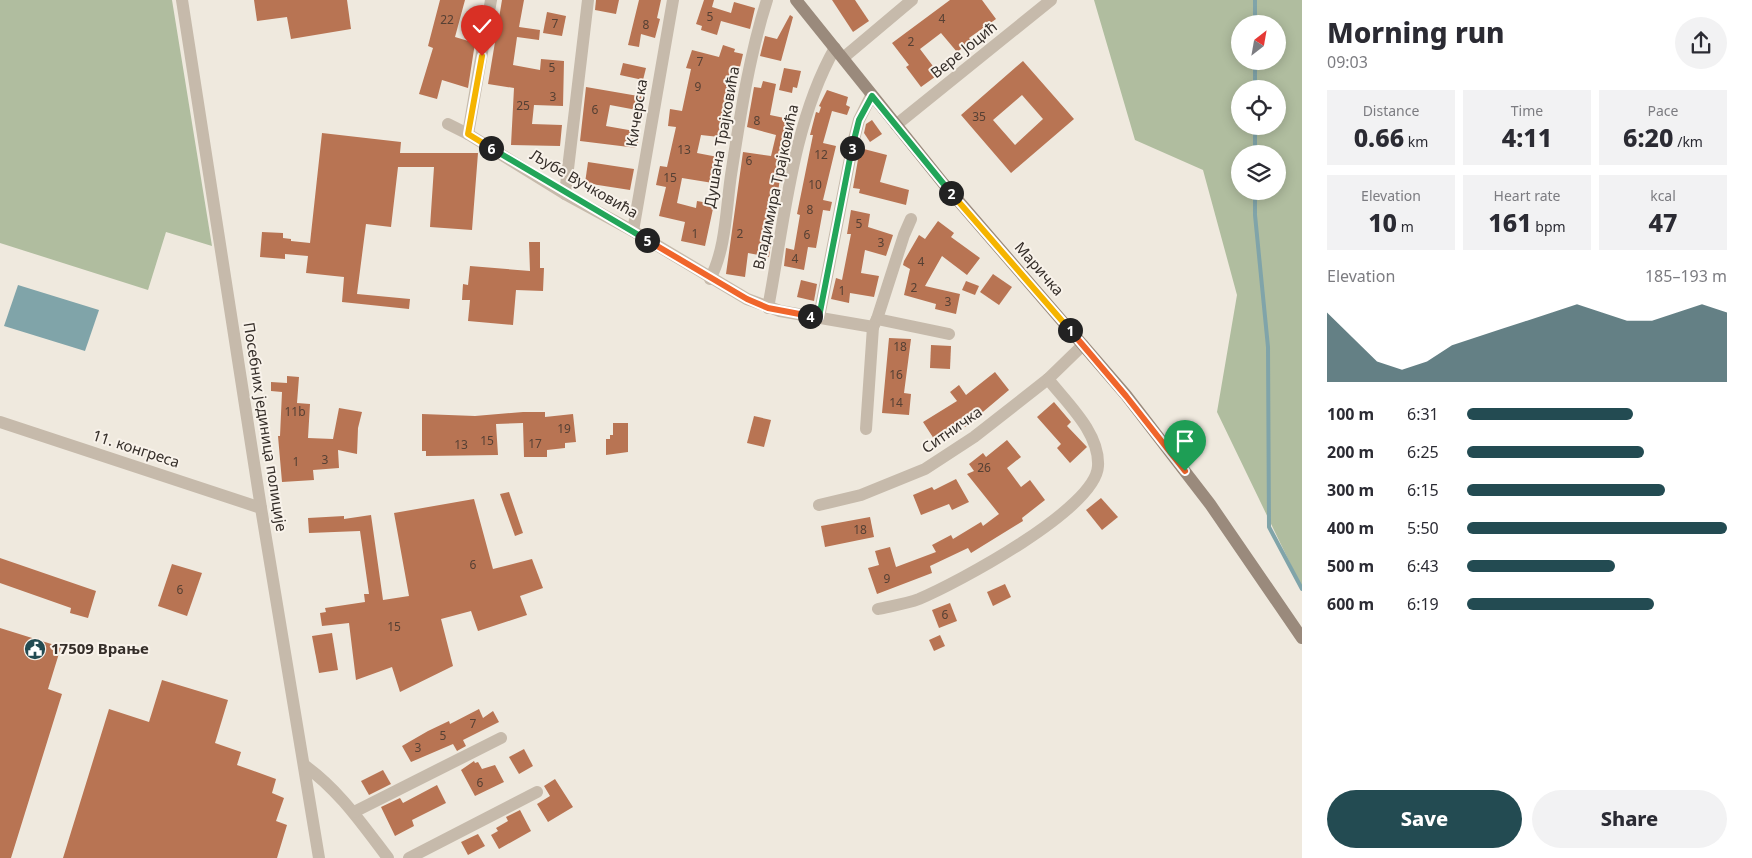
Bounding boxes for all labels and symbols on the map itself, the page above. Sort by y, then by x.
pin [461,5,503,56]
house number: 5 [707,8,714,25]
house number: 4 [939,10,946,27]
house number: 22 [440,11,454,28]
house number: 7 [552,15,559,32]
north arrow [1231,15,1286,70]
house number: 8 [643,16,650,33]
street label: Вере Јоцић [926,16,1001,82]
house number: 2 [908,33,915,50]
house number: 7 [697,53,704,70]
house number: 5 [549,59,556,76]
street label: Душана Трајковића [699,64,743,209]
street label: Кичерска [621,78,651,148]
house number: 9 [695,78,702,95]
house number: 3 [550,88,557,105]
house number: 25 [516,97,530,114]
house number: 6 [592,101,599,118]
street label: Владимира Трајковића [748,102,802,271]
house number: 35 [972,108,986,125]
house number: 8 [754,112,761,129]
pin: 6 [478,136,504,160]
pin: 3 [840,136,864,160]
house number: 13 [677,141,691,158]
street label: Љубе Вучковића [527,144,642,222]
house number: 12 [814,146,828,163]
house number: 6 [746,152,753,169]
house number: 15 [663,169,677,186]
house number: 10 [808,176,822,193]
pin: 2 [938,180,964,206]
house number: 8 [807,201,814,218]
house number: 5 [856,215,863,232]
house number: 1 [692,225,698,242]
house number: 2 [737,225,744,242]
house number: 6 [804,226,811,243]
pin: 5 [634,228,660,252]
house number: 3 [878,234,885,251]
street label: Маричка [1011,237,1069,300]
house number: 4 [792,250,799,267]
house number: 4 [918,253,925,270]
house number: 2 [911,279,918,296]
house number: 1 [839,282,845,299]
house number: 3 [945,293,952,310]
pin: 4 [798,304,822,328]
pin: 1 [1058,318,1082,342]
street label: Посебних јединица полиције [240,321,292,533]
house number: 18 [893,338,907,355]
house number: 16 [889,366,903,383]
house number: 14 [889,394,903,411]
street label: Ситничка [917,401,986,457]
house number: 11b [284,403,306,420]
house number: 19 [557,420,571,437]
pin [1164,420,1206,471]
street label: 11. конгреса [90,425,182,472]
house number: 15 [480,432,494,449]
house number: 17 [528,435,542,452]
house number: 13 [454,436,468,453]
house number: 3 [322,451,329,468]
house number: 1 [293,453,299,470]
house number: 26 [977,459,991,476]
house number: 18 [853,521,867,538]
house number: 6 [470,556,477,573]
house number: 9 [884,570,891,587]
house number: 6 [177,581,184,598]
house number: 6 [942,606,949,623]
house number: 15 [387,618,401,635]
public building icon: 17509 Врање [23,637,47,661]
place label: 17509 Врање [51,638,149,658]
house number: 7 [470,715,477,732]
house number: 5 [440,727,447,744]
house number: 3 [415,739,422,756]
house number: 6 [477,774,484,791]

